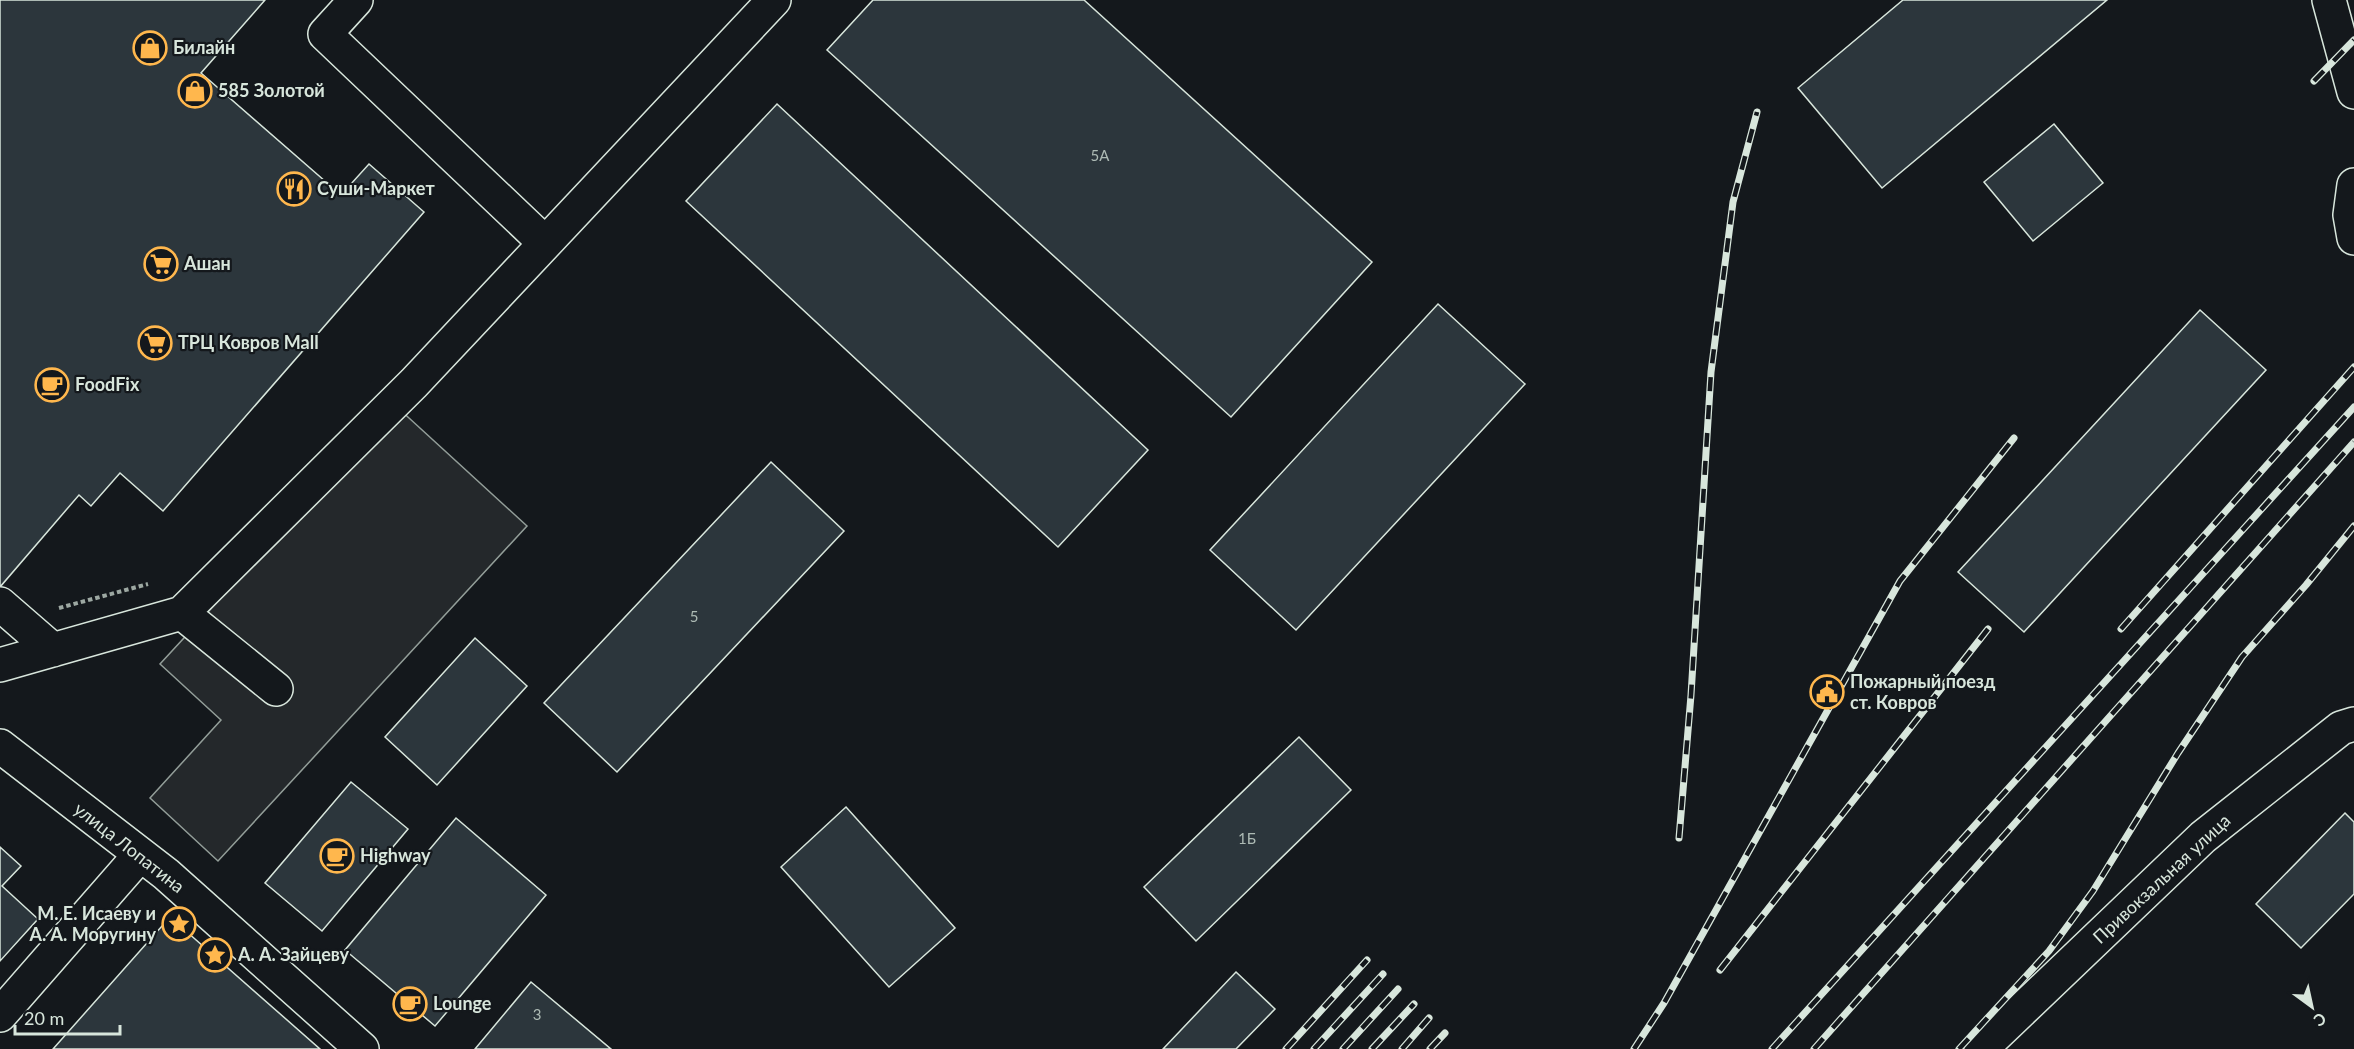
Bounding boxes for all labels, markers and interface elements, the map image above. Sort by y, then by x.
shop icon: Билайн [132,30,168,66]
place label: Билайн [173,36,235,58]
shop icon: 585 Золотой [177,73,213,109]
place label: 585 Золотой [218,79,325,101]
house number: 5А [1091,146,1110,164]
restaurant icon: Суши-Маркет [276,171,312,207]
place label: Суши-Маркет [317,177,435,199]
supermarket icon: Ашан [143,246,179,282]
place label: Ашан [183,252,231,274]
supermarket icon: ТРЦ Ковров Mall [137,325,173,361]
place label: ТРЦ Ковров Mall [178,331,319,353]
cafe icon: FoodFix [34,367,70,403]
place label: FoodFix [75,373,140,395]
house number: 5 [690,607,698,625]
place label: Пожарный поезд ст. Ковров [1850,670,1996,713]
public building icon: Пожарный поезд ст. Ковров [1809,674,1845,710]
street label: улица Лопатина [70,797,189,897]
street label: Привокзальная улица [2088,809,2235,948]
house number: 1Б [1238,829,1256,847]
cafe icon: Highway [319,838,355,874]
place label: Highway [360,844,431,866]
place label: М. Е. Исаеву и А. А. Моругину [28,902,157,945]
place icon: М. Е. Исаеву и А. А. Моругину [161,906,197,942]
place icon: А. А. Зайцеву [197,937,233,973]
place label: А. А. Зайцеву [237,943,350,965]
north arrow [2282,977,2342,1037]
cafe icon: Lounge [392,986,428,1022]
place label: Lounge [433,992,492,1014]
scale bar [15,998,120,1036]
house number: 3 [533,1005,541,1023]
text: 20 m [24,1007,64,1029]
text: С [2310,1009,2330,1031]

